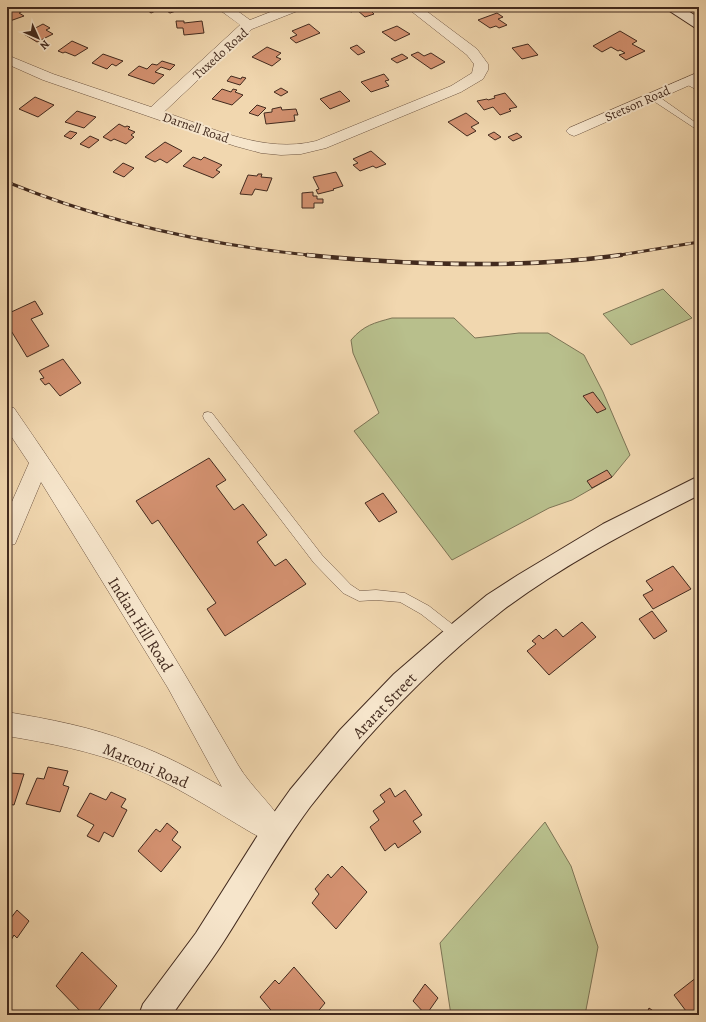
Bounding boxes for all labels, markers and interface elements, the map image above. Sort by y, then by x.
north arrow [18,18,58,58]
street label: Tuxedo Road [189,24,252,83]
text: N [37,37,53,53]
street label: Stetson Road [602,81,673,125]
street label: Darnell Road [160,108,231,147]
street label: Indian Hill Road [102,573,178,676]
street label: Ararat Street [347,668,422,744]
street label: Marconi Road [99,738,192,794]

